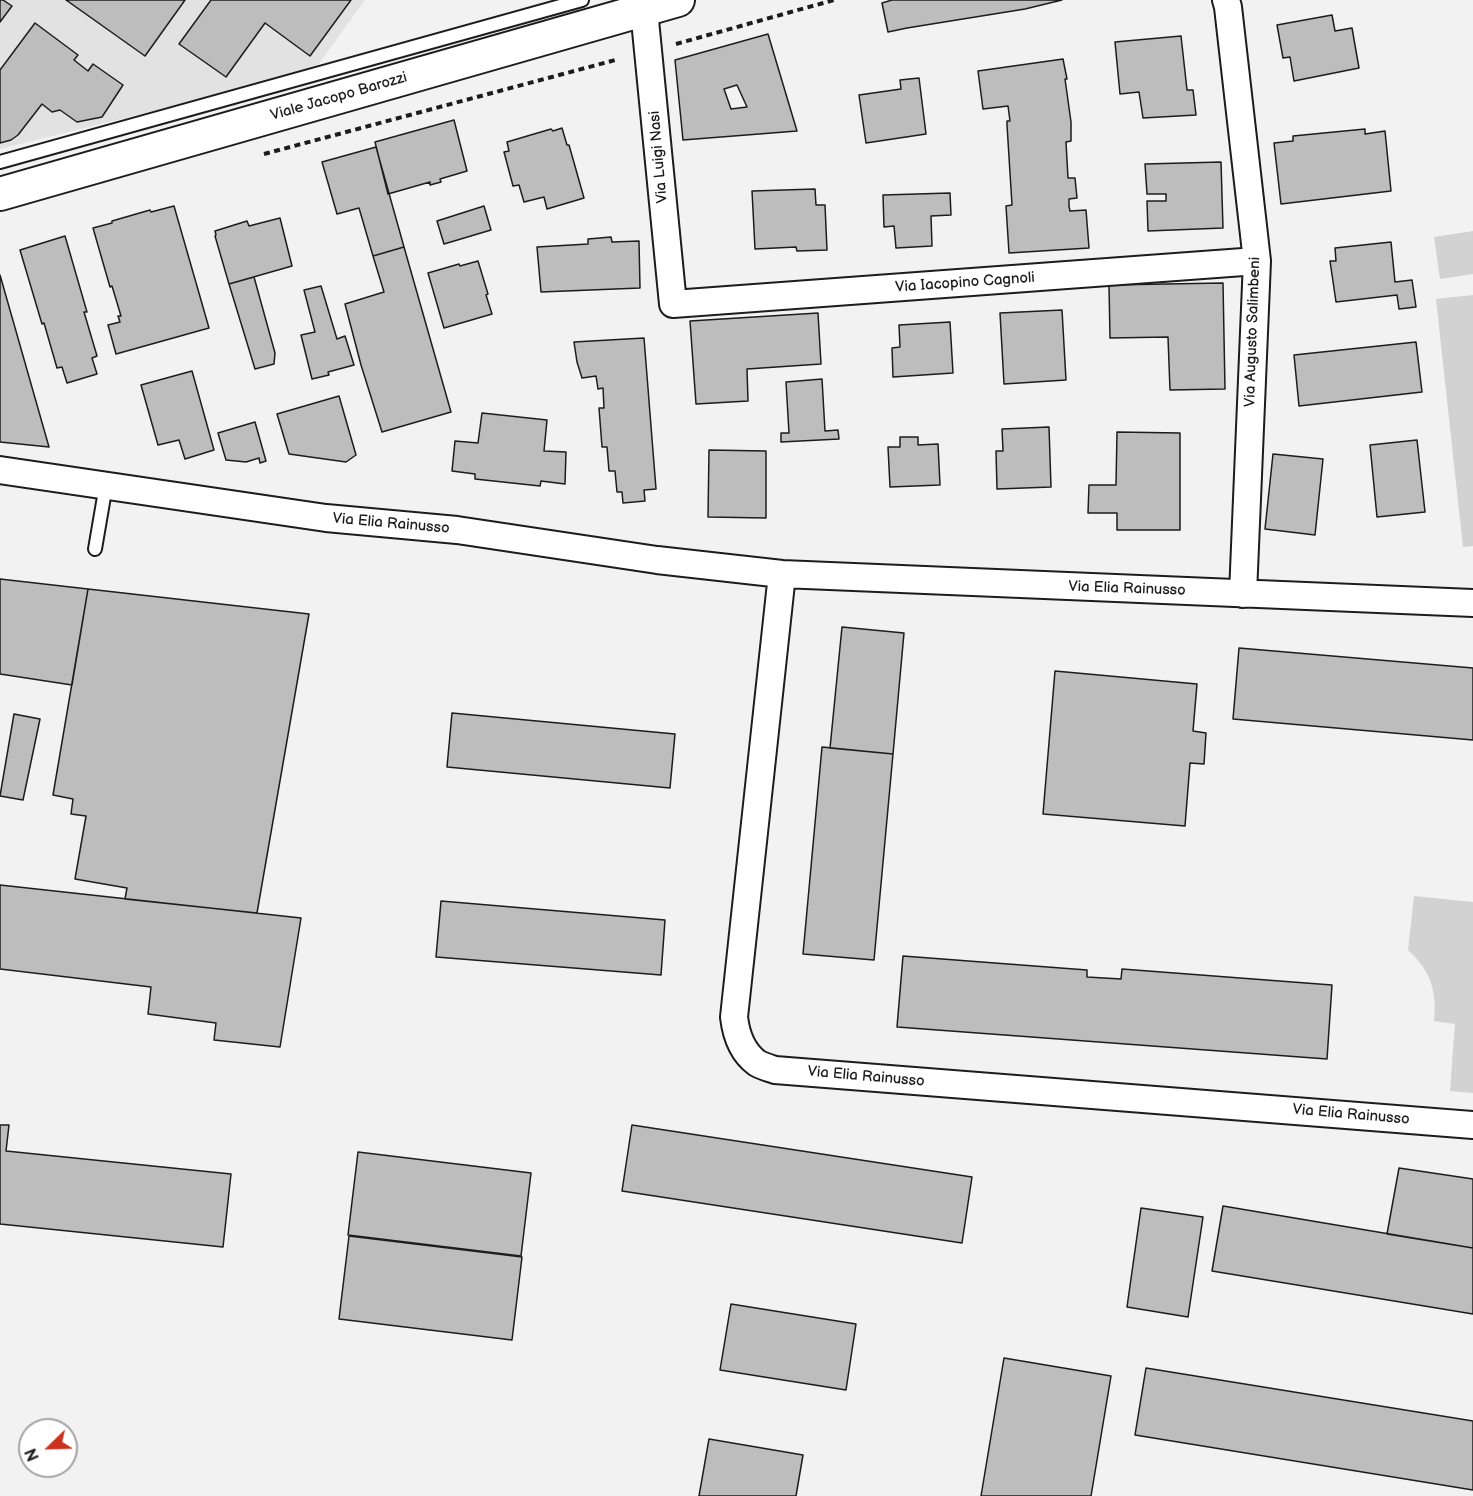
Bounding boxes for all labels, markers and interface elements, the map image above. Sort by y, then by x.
street label: Viale Jacopo Barozzi [269,69,409,125]
street label: Via Luigi Nasi [646,110,672,204]
street label: Via Augusto Salimbeni [1241,257,1265,407]
street label: Via Iacopino Cagnoli [895,269,1035,297]
street label: Via Elia Rainusso [332,510,450,538]
street label: Via Elia Rainusso [1068,578,1186,600]
street label: Via Elia Rainusso [807,1063,925,1091]
street label: Via Elia Rainusso [1292,1101,1410,1129]
north arrow [18,1418,78,1478]
text: N [22,1445,44,1464]

